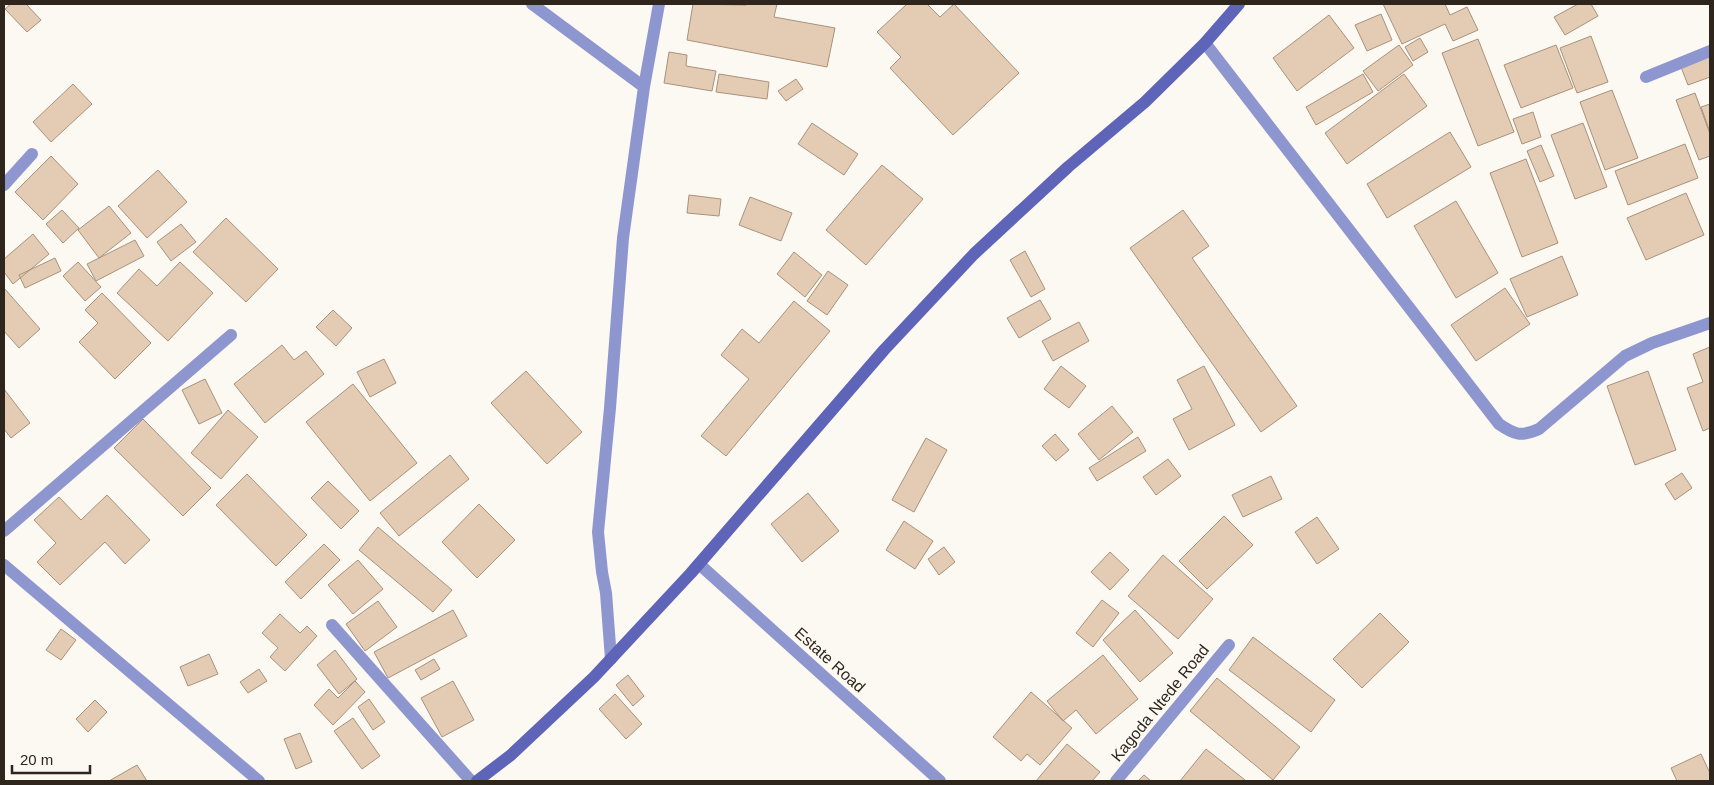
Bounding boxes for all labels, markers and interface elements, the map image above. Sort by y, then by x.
street label: Estate Road [792,624,868,696]
street label: Kagoda Ntede Road [1108,641,1212,765]
scale bar [12,742,90,774]
text: 20 m [20,751,53,768]

